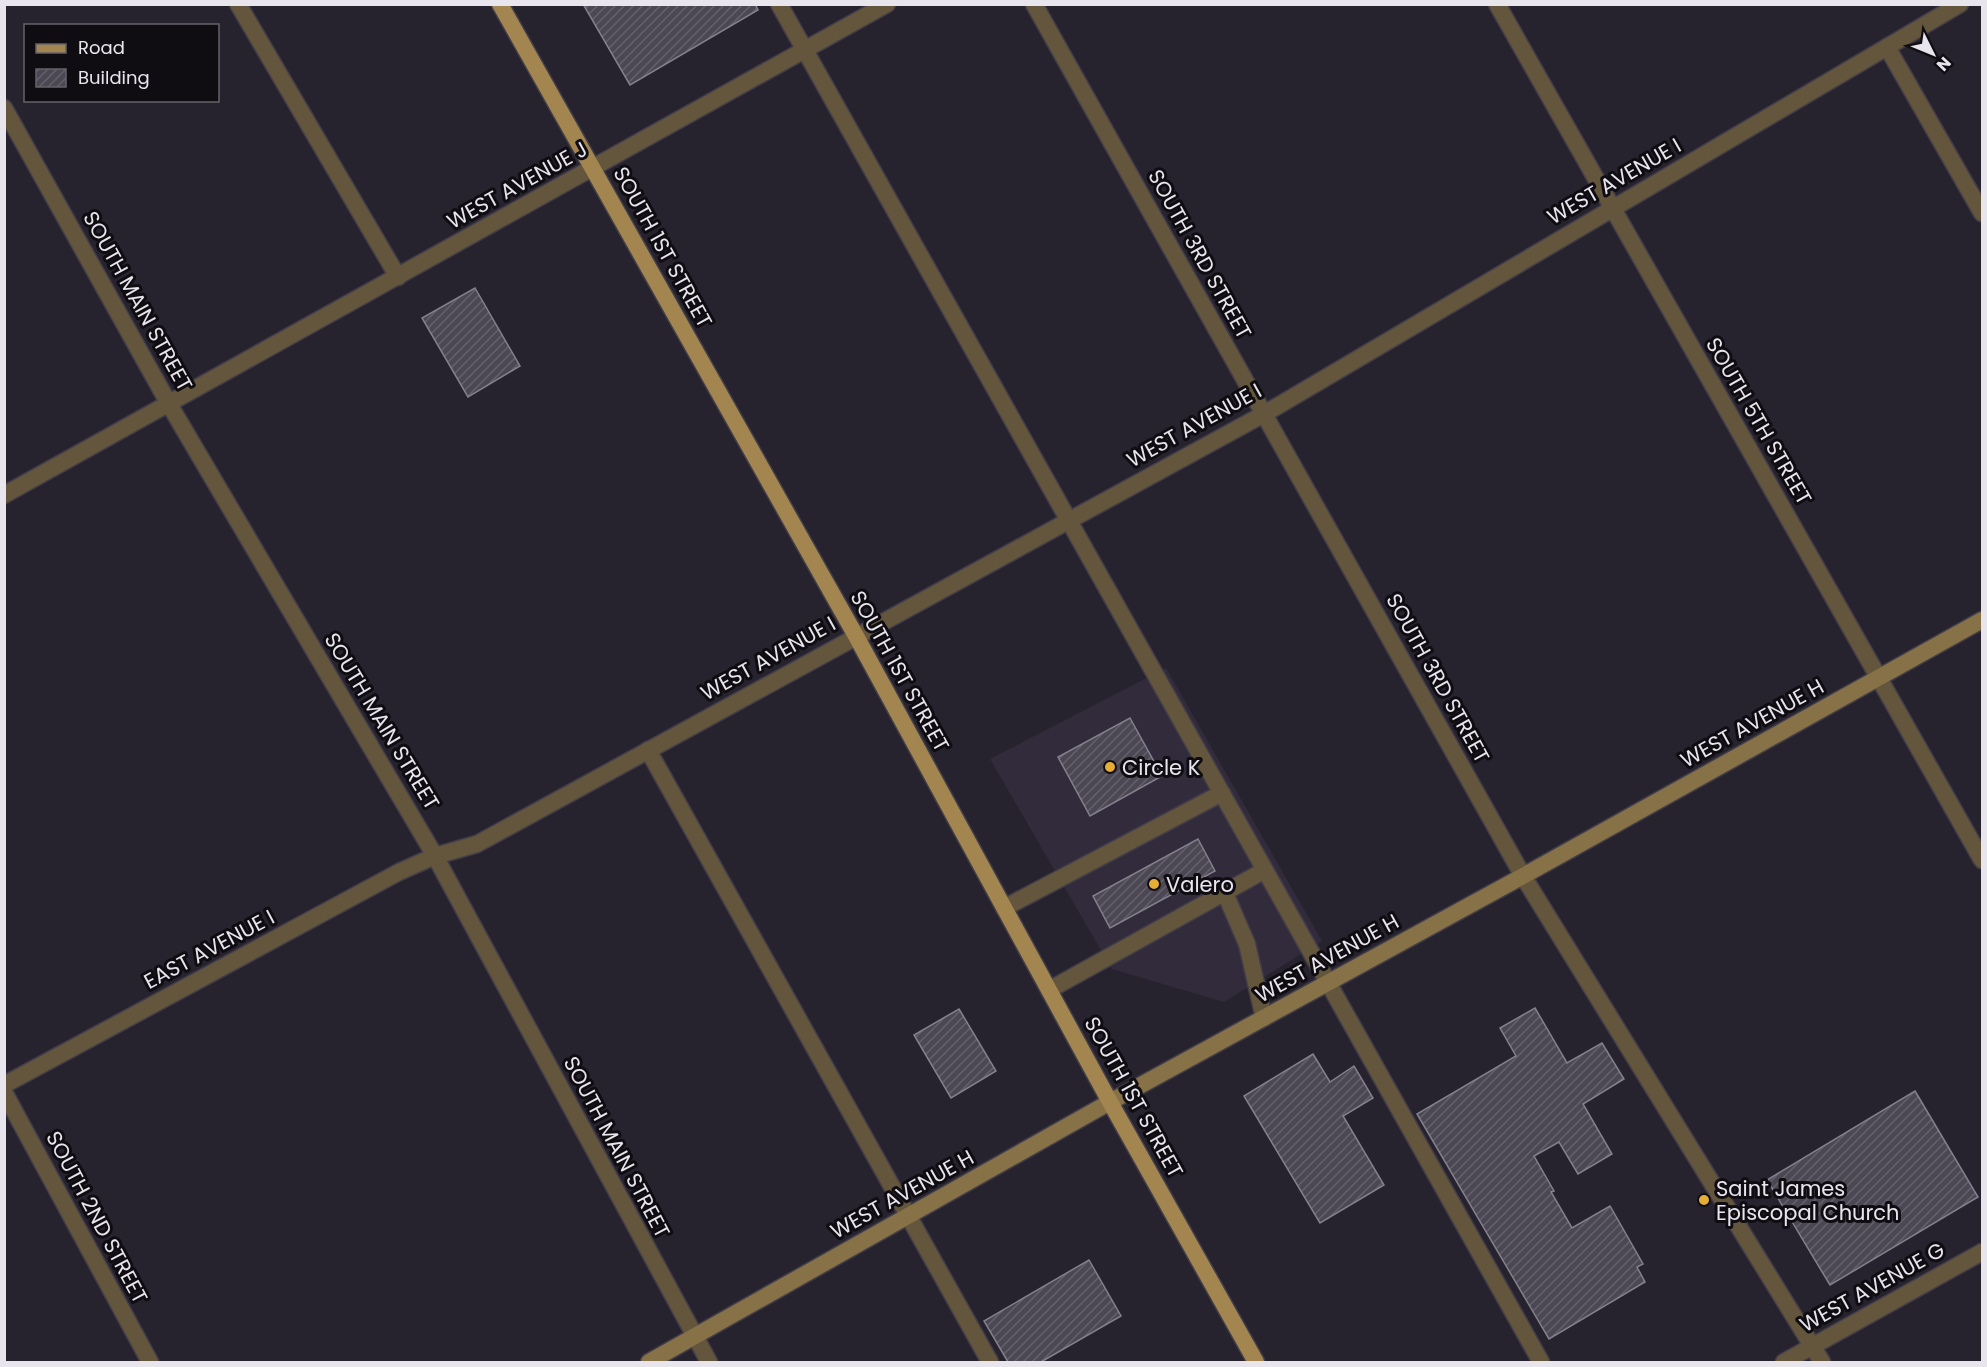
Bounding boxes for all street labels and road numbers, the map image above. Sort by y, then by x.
street label: WEST AVENUE I [1542,131,1686,231]
street label: WEST AVENUE J [442,134,592,236]
street label: SOUTH 1ST STREET [607,161,719,333]
street label: SOUTH 3RD STREET [1141,164,1259,344]
street label: SOUTH MAIN STREET [76,206,200,396]
street label: SOUTH 5TH STREET [1699,332,1819,510]
street label: WEST AVENUE I [1121,376,1267,474]
street label: SOUTH 1ST STREET [844,585,956,757]
street label: SOUTH 3RD STREET [1379,588,1497,768]
street label: WEST AVENUE I [695,609,841,707]
street label: SOUTH MAIN STREET [318,627,446,815]
street label: WEST AVENUE H [1675,672,1829,774]
street label: EAST AVENUE I [139,902,279,996]
street label: WEST AVENUE H [1250,907,1404,1009]
street label: SOUTH 1ST STREET [1078,1011,1190,1183]
street label: SOUTH MAIN STREET [557,1051,677,1243]
street label: SOUTH 2ND STREET [39,1126,155,1308]
street label: WEST AVENUE H [825,1143,979,1245]
street label: WEST AVENUE G [1794,1235,1950,1339]

